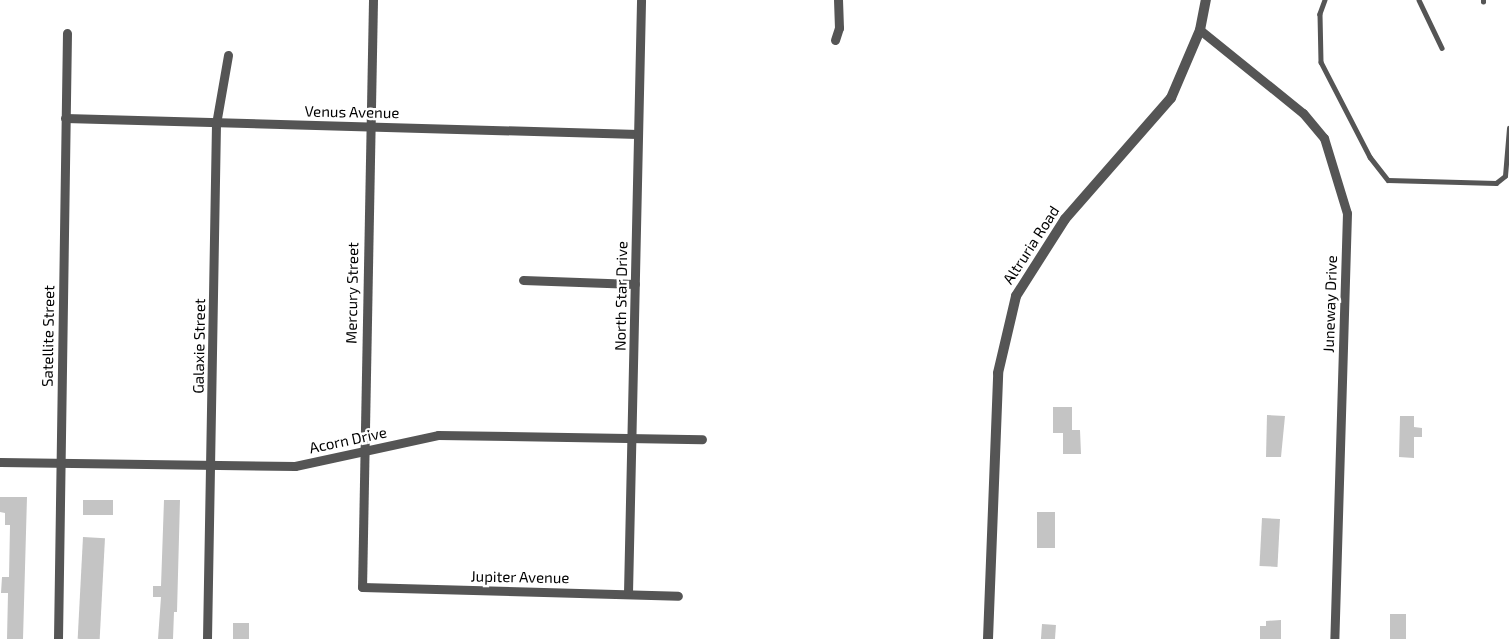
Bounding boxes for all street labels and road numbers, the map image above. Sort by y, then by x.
street label: Venus Avenue [304,102,400,122]
street label: Altruria Road [999,202,1063,288]
street label: North Star Drive [611,241,631,351]
street label: Mercury Street [342,242,362,344]
street label: Juneway Drive [1319,255,1341,353]
street label: Satellite Street [38,285,58,387]
street label: Galaxie Street [189,298,209,394]
street label: Acorn Drive [308,423,388,457]
street label: Jupiter Avenue [470,567,570,587]

